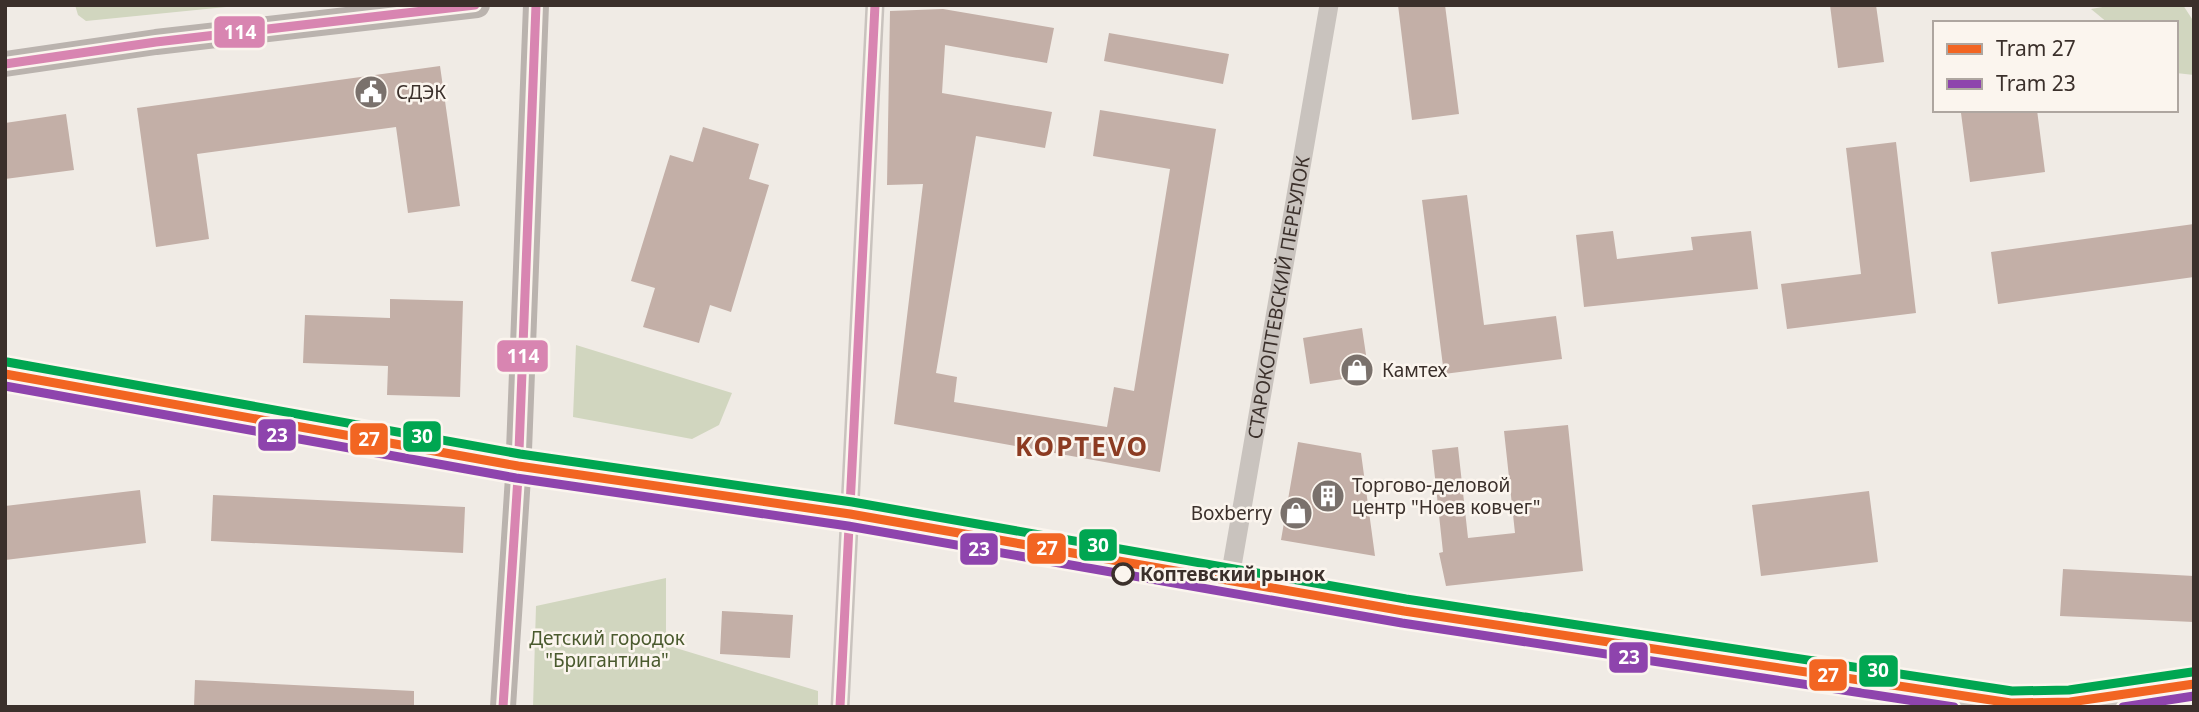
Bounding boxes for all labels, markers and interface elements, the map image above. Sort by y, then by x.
line badge: 114 [213,15,266,49]
text: 114 [224,19,256,45]
legend [1933,21,2178,112]
text: Tram 27 [1996,34,2076,62]
text: Tram 23 [1996,69,2076,97]
public building icon: СДЭК [352,73,390,111]
place label: СДЭК [396,79,446,105]
street label: СТАРОКОПТЕВСКИЙ ПЕРЕУЛОК [1241,154,1316,441]
line badge: 114 [496,339,549,373]
text: 114 [507,343,539,369]
shop icon: Камтех [1338,351,1376,389]
place label: Камтех [1382,357,1448,383]
line badge: 23 [257,418,297,452]
line badge: 30 [402,420,442,453]
text: 23 [266,422,288,448]
line badge: 27 [349,422,389,456]
text: 30 [411,423,433,449]
text: 27 [358,426,380,452]
district label: KOPTEVO [1015,428,1149,464]
place label: Торгово-деловой центр "Ноев ковчег" [1352,472,1540,520]
building icon: Торгово-деловой центр "Ноев ковчег" [1309,477,1347,515]
shop icon: Boxberry [1277,494,1315,532]
place label: Boxberry [1191,500,1272,526]
line badge: 30 [1078,528,1118,562]
line badge: 23 [959,532,999,566]
line badge: 27 [1026,532,1067,565]
text: 30 [1087,532,1109,558]
text: 27 [1036,535,1058,561]
text: 23 [968,536,990,562]
place label: Коптевский рынок [1140,561,1326,587]
marker: Коптевский рынок [1112,563,1134,585]
park label: Детский городок "Бригантина" [529,625,685,673]
line badge: 23 [1608,641,1649,674]
text: 23 [1618,644,1640,670]
line badge: 30 [1858,654,1899,688]
text: 30 [1867,657,1889,683]
line badge: 27 [1808,658,1848,692]
text: 27 [1817,662,1839,688]

